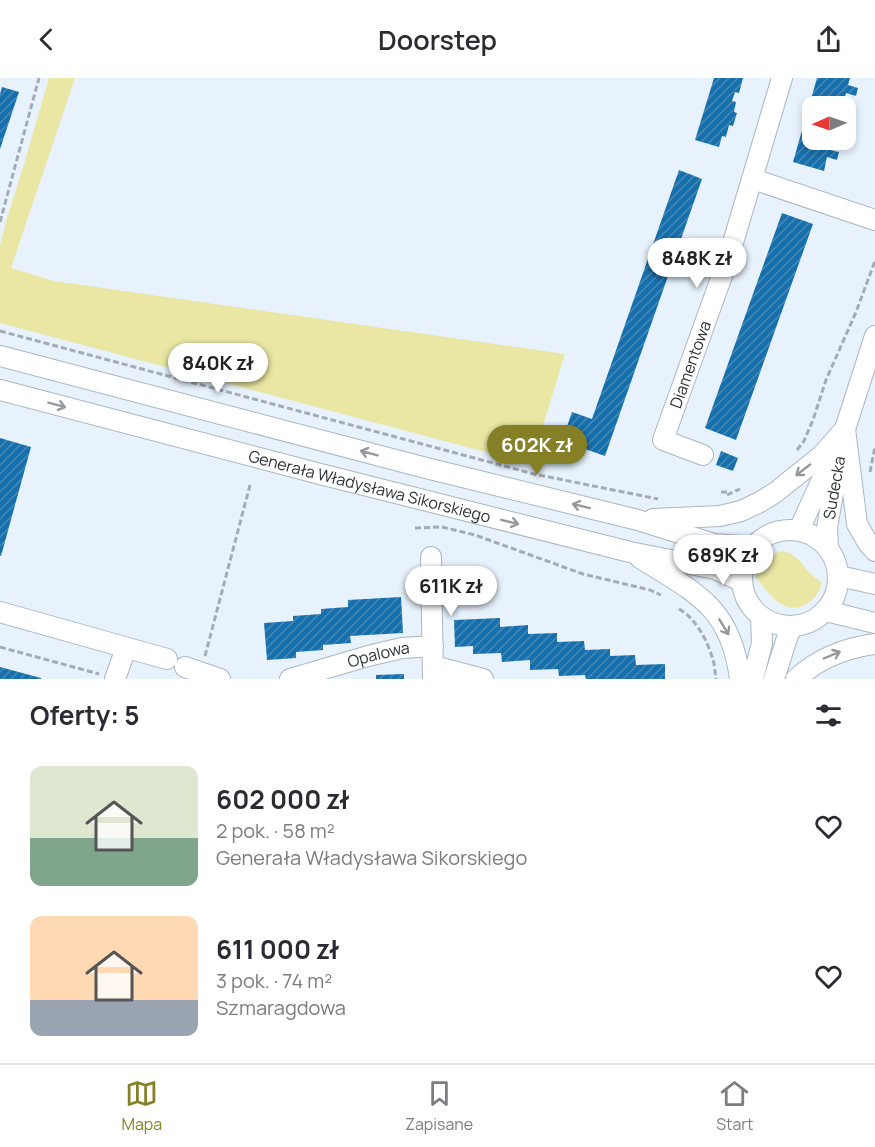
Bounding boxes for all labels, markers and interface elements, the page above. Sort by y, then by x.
text: Doorstep [378,21,497,58]
icon: back [30,23,63,56]
icon: share [812,23,845,56]
north arrow [802,96,856,150]
map controls [802,96,856,150]
pin: 848K zł [642,238,752,289]
text: 848K zł [661,244,733,271]
street label: Diamentowa [664,318,716,411]
pin: 840K zł [163,343,273,394]
text: 840K zł [182,349,254,376]
one-way arrow [47,400,66,412]
pin: 602K zł [482,425,592,476]
text: 602K zł [501,431,573,458]
street label: Generała Władysława Sikorskiego [246,445,493,528]
one-way arrow [360,447,379,458]
street label: Sudecka [818,454,850,521]
one-way arrow [795,464,811,477]
one-way arrow [572,499,591,511]
one-way arrow [500,516,519,528]
pin: 689K zł [668,535,778,586]
text: 689K zł [687,541,759,568]
pin: 611K zł [396,566,506,617]
text: 611K zł [419,572,483,599]
one-way arrow [718,618,730,635]
street label: Opalowa [345,637,410,673]
one-way arrow [823,649,841,660]
text: Oferty: 5 [30,697,140,733]
icon: filters [812,699,845,732]
text: 602 000 zł [216,781,350,817]
icon: home [78,790,150,862]
icon: heart [812,810,845,843]
text: 2 pok. · 58 m² [216,817,335,844]
text: Generała Władysława Sikorskiego [216,844,527,871]
text: 611 000 zł [216,931,339,967]
icon: home [78,940,150,1012]
icon: heart [812,960,845,993]
text: 3 pok. · 74 m² [216,967,332,994]
text: Szmaragdowa [216,994,346,1021]
tab: Mapa [121,1077,162,1135]
tab: Zapisane [405,1077,473,1135]
tab: Start [716,1077,753,1135]

